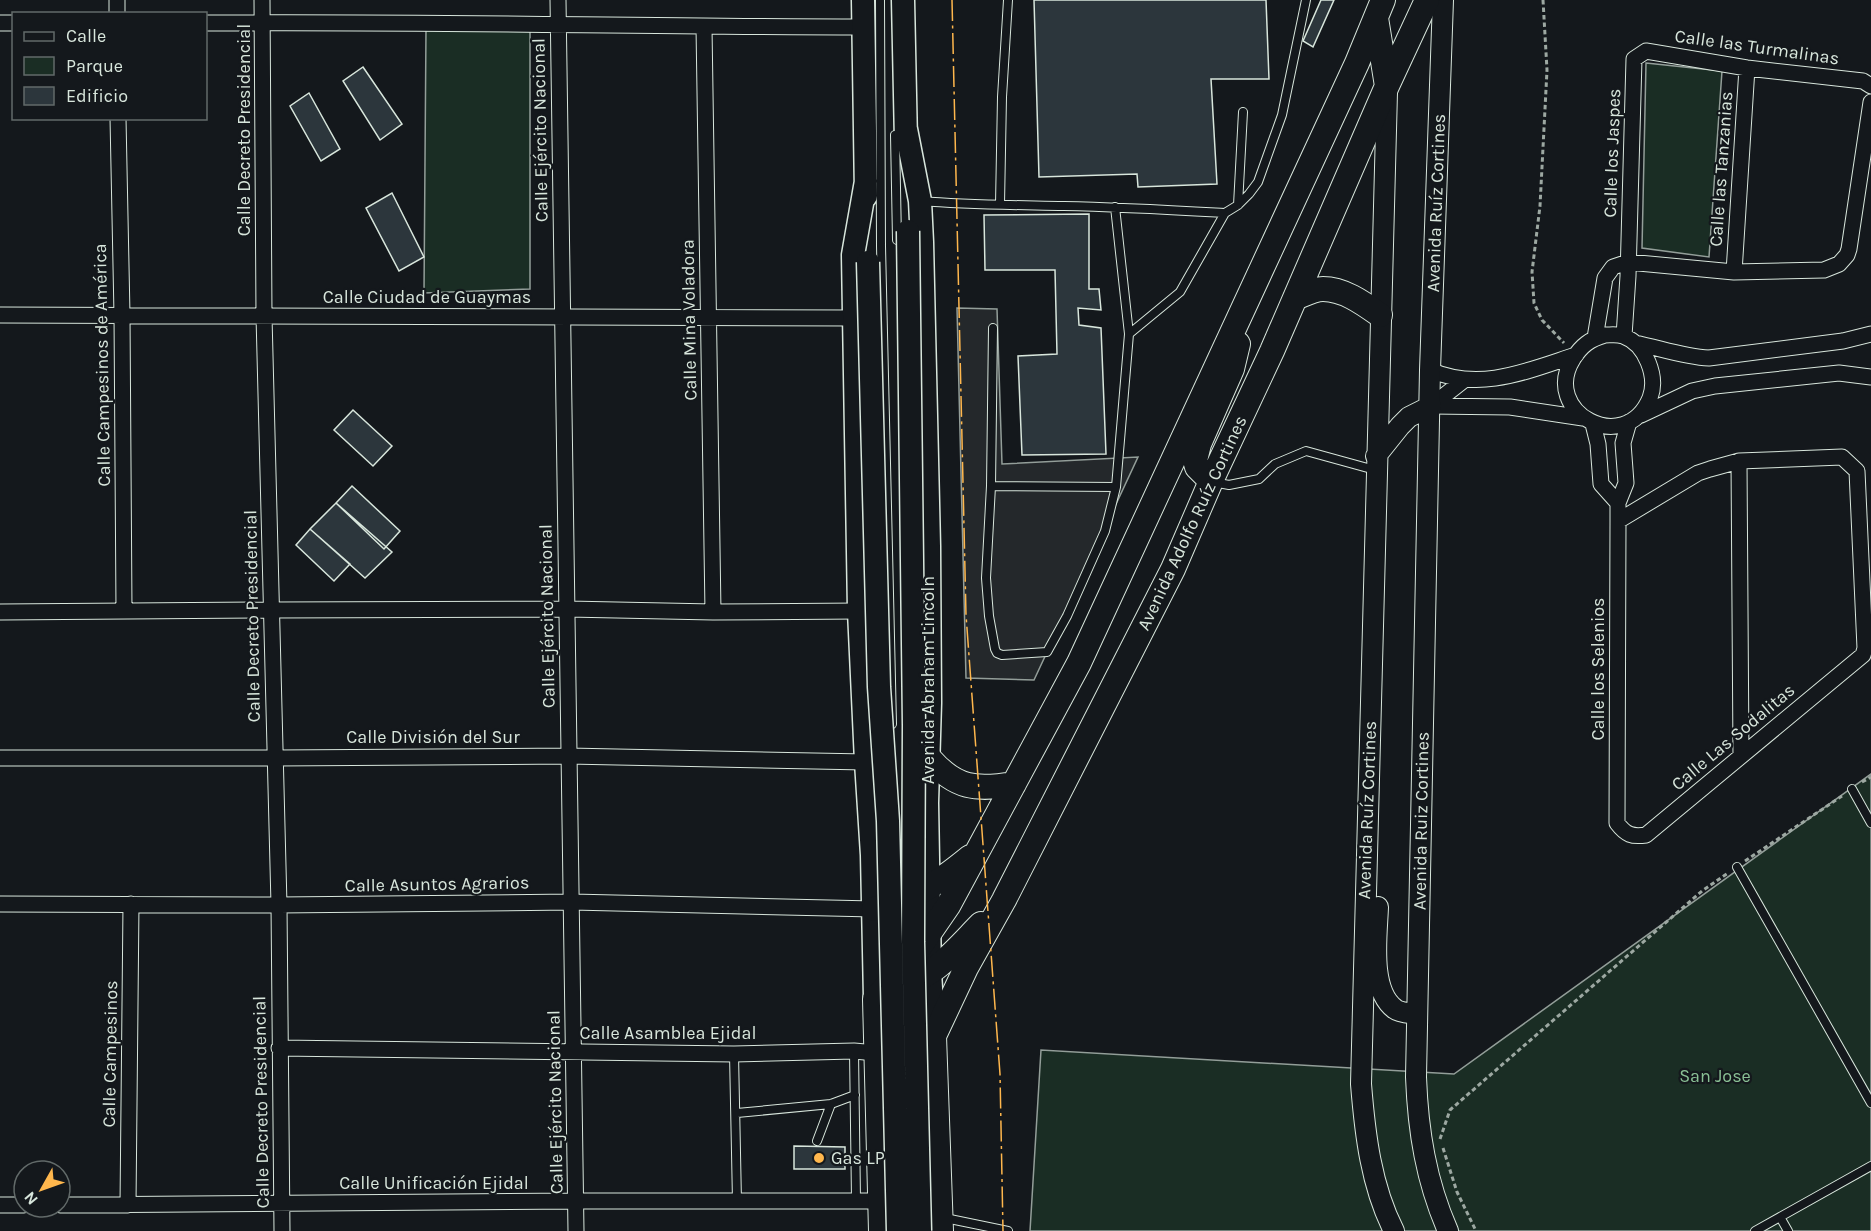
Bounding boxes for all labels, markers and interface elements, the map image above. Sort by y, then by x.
legend [12,12,207,120]
street label: Calle Decreto Presidencial [233,24,255,236]
text: Calle [66,25,106,47]
street label: Calle las Turmalinas [1673,25,1841,69]
street label: Calle Ejército Nacional [527,38,553,222]
text: Parque [66,55,123,77]
text: Edificio [66,85,128,107]
street label: Calle los Jaspes [1599,88,1625,218]
street label: Calle las Tanzanias [1705,91,1737,247]
street label: Avenida Ruíz Cortines [1422,113,1450,293]
street label: Calle Mina Voladora [677,239,701,401]
street label: Calle Campesinos de América [89,243,115,487]
street label: Calle Ciudad de Guaymas [323,286,531,308]
street label: Avenida Adolfo Ruíz Cortines [1132,412,1252,634]
street label: Calle Decreto Presidencial [239,510,265,722]
street label: Calle Ejército Nacional [534,524,560,708]
street label: Avenida Abraham Lincoln [917,576,939,784]
street label: Calle los Selenios [1587,597,1609,741]
street label: Calle Las Sodalitas [1667,679,1799,795]
street label: Avenida Ruíz Cortines [1353,720,1381,900]
street label: Calle División del Sur [346,726,520,748]
street label: Avenida Ruiz Cortines [1408,732,1434,910]
street label: Calle Asuntos Agrarios [345,871,529,897]
street label: Calle Campesinos [98,980,122,1128]
street label: Calle Decreto Presidencial [248,996,274,1208]
street label: Calle Ejército Nacional [542,1010,568,1194]
street label: Calle Asamblea Ejidal [580,1022,756,1044]
park label: San Jose [1679,1065,1751,1087]
place label: Gas LP [831,1147,885,1169]
marker: Gas LP [812,1151,826,1165]
north arrow [12,1159,72,1219]
street label: Calle Unificación Ejidal [339,1172,529,1194]
text: N [20,1188,42,1209]

